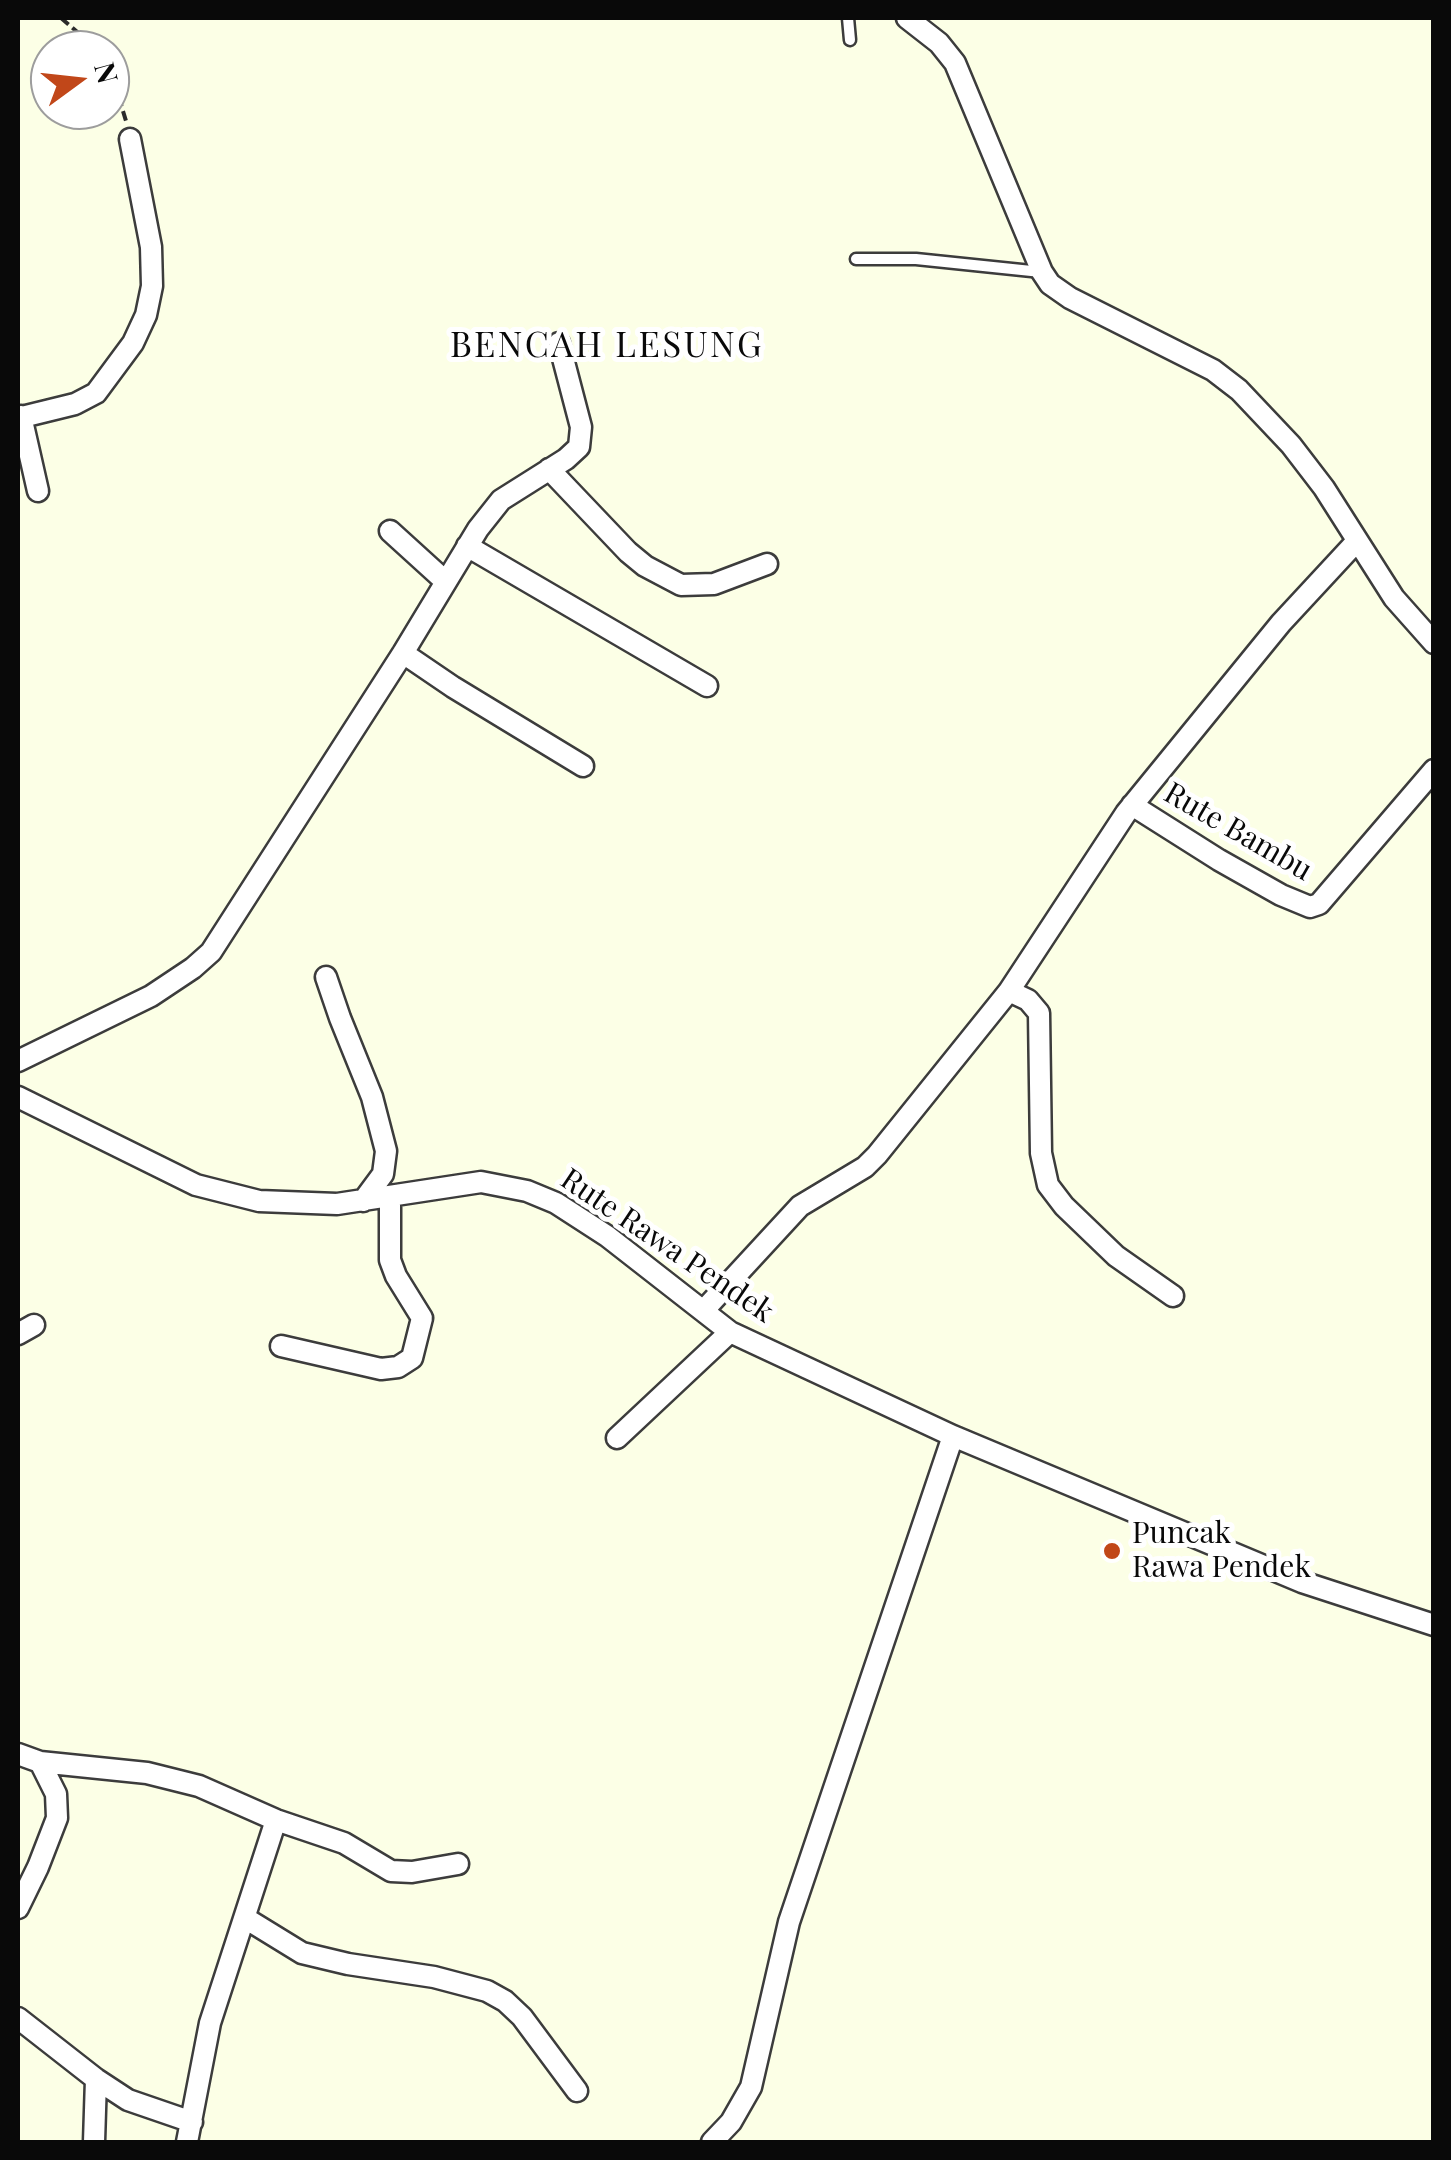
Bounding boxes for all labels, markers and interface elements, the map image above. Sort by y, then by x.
north arrow [30,30,130,130]
text: N [87,58,128,87]
district label: BENCAH LESUNG [450,325,764,367]
street label: Rute Bambu [1158,775,1318,889]
street label: Rute Rawa Pendek [554,1161,780,1331]
place label: Puncak Rawa Pendek [1132,1516,1311,1586]
marker: Puncak Rawa Pendek [1101,1540,1123,1562]

